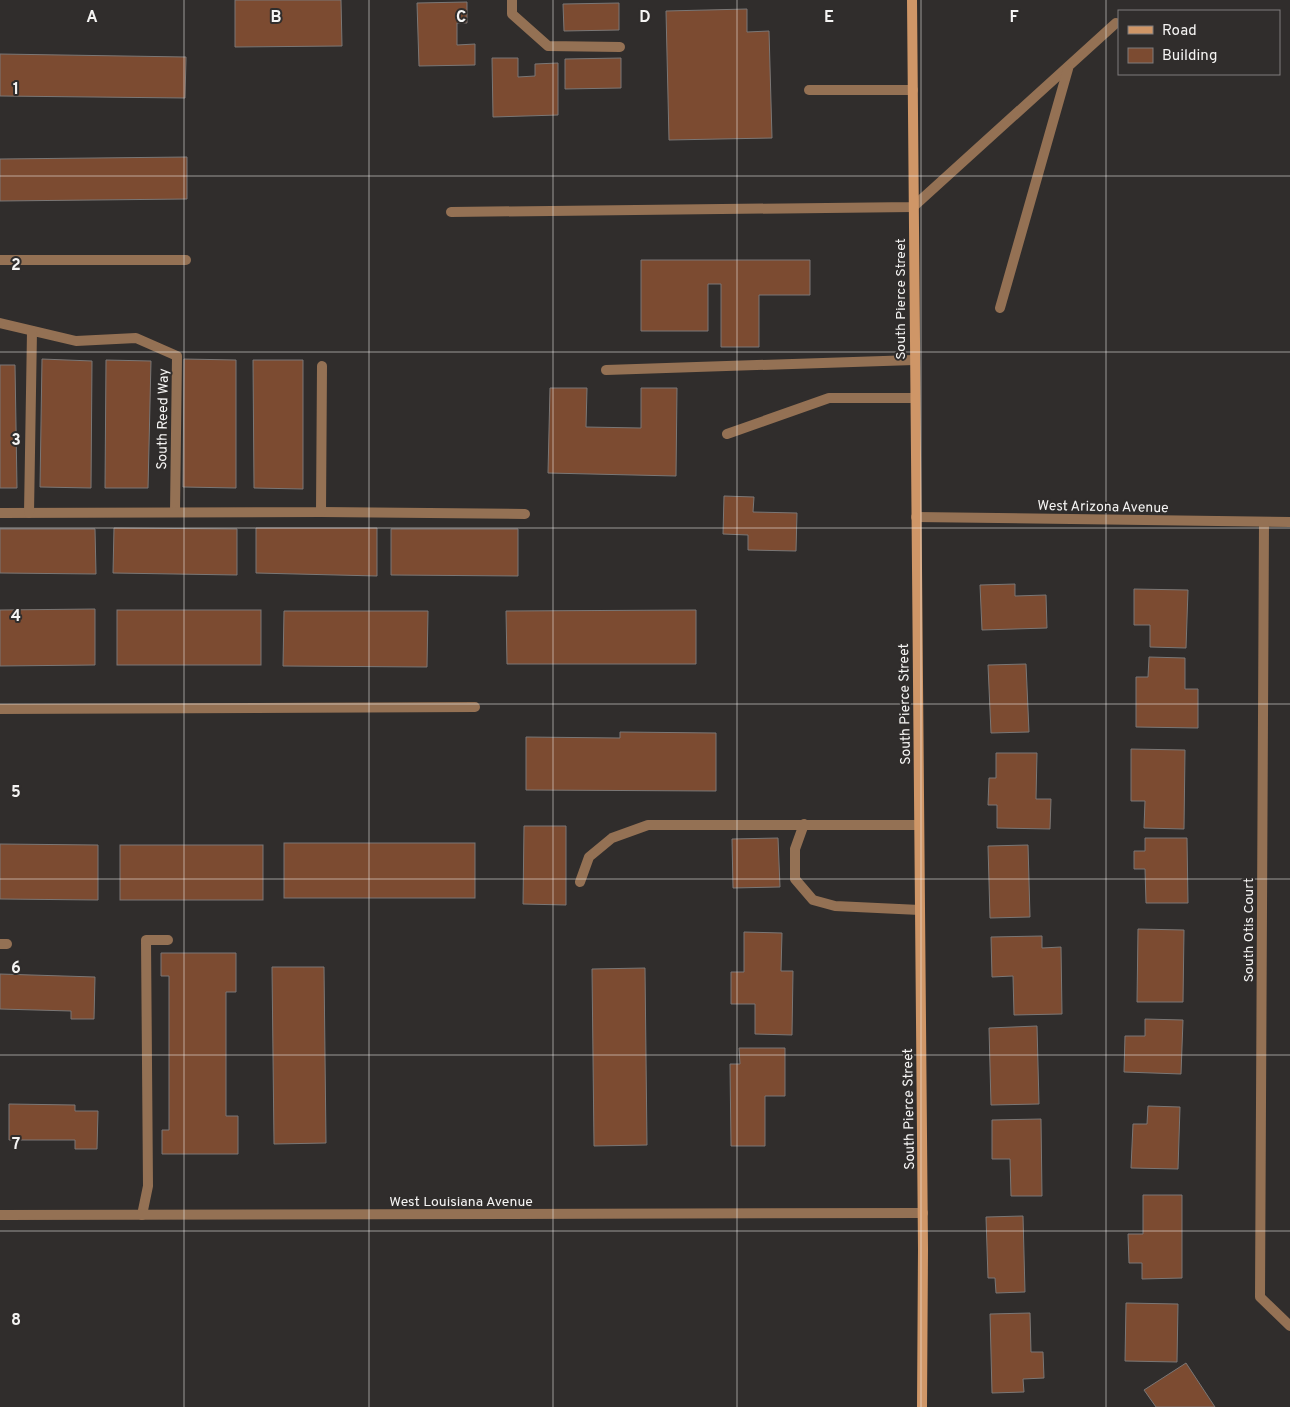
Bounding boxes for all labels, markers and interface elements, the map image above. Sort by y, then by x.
text: A [86,8,98,28]
text: B [270,8,282,28]
text: C [456,8,466,28]
text: D [639,8,651,28]
text: E [824,8,834,28]
text: F [1009,8,1019,28]
legend [1118,10,1280,75]
text: Road [1162,22,1197,41]
text: Building [1162,47,1217,66]
text: 1 [13,80,19,100]
street label: South Pierce Street [893,238,910,360]
text: 2 [11,256,21,276]
street label: South Reed Way [154,368,173,470]
text: 3 [11,431,21,451]
street label: West Arizona Avenue [1037,498,1169,517]
text: 4 [11,607,21,627]
street label: South Pierce Street [896,643,915,765]
text: 5 [11,783,21,803]
street label: South Otis Court [1241,878,1258,982]
text: 6 [11,959,21,979]
street label: South Pierce Street [900,1048,919,1170]
text: 7 [12,1135,20,1155]
street label: West Louisiana Avenue [389,1194,533,1211]
text: 8 [11,1311,21,1331]

